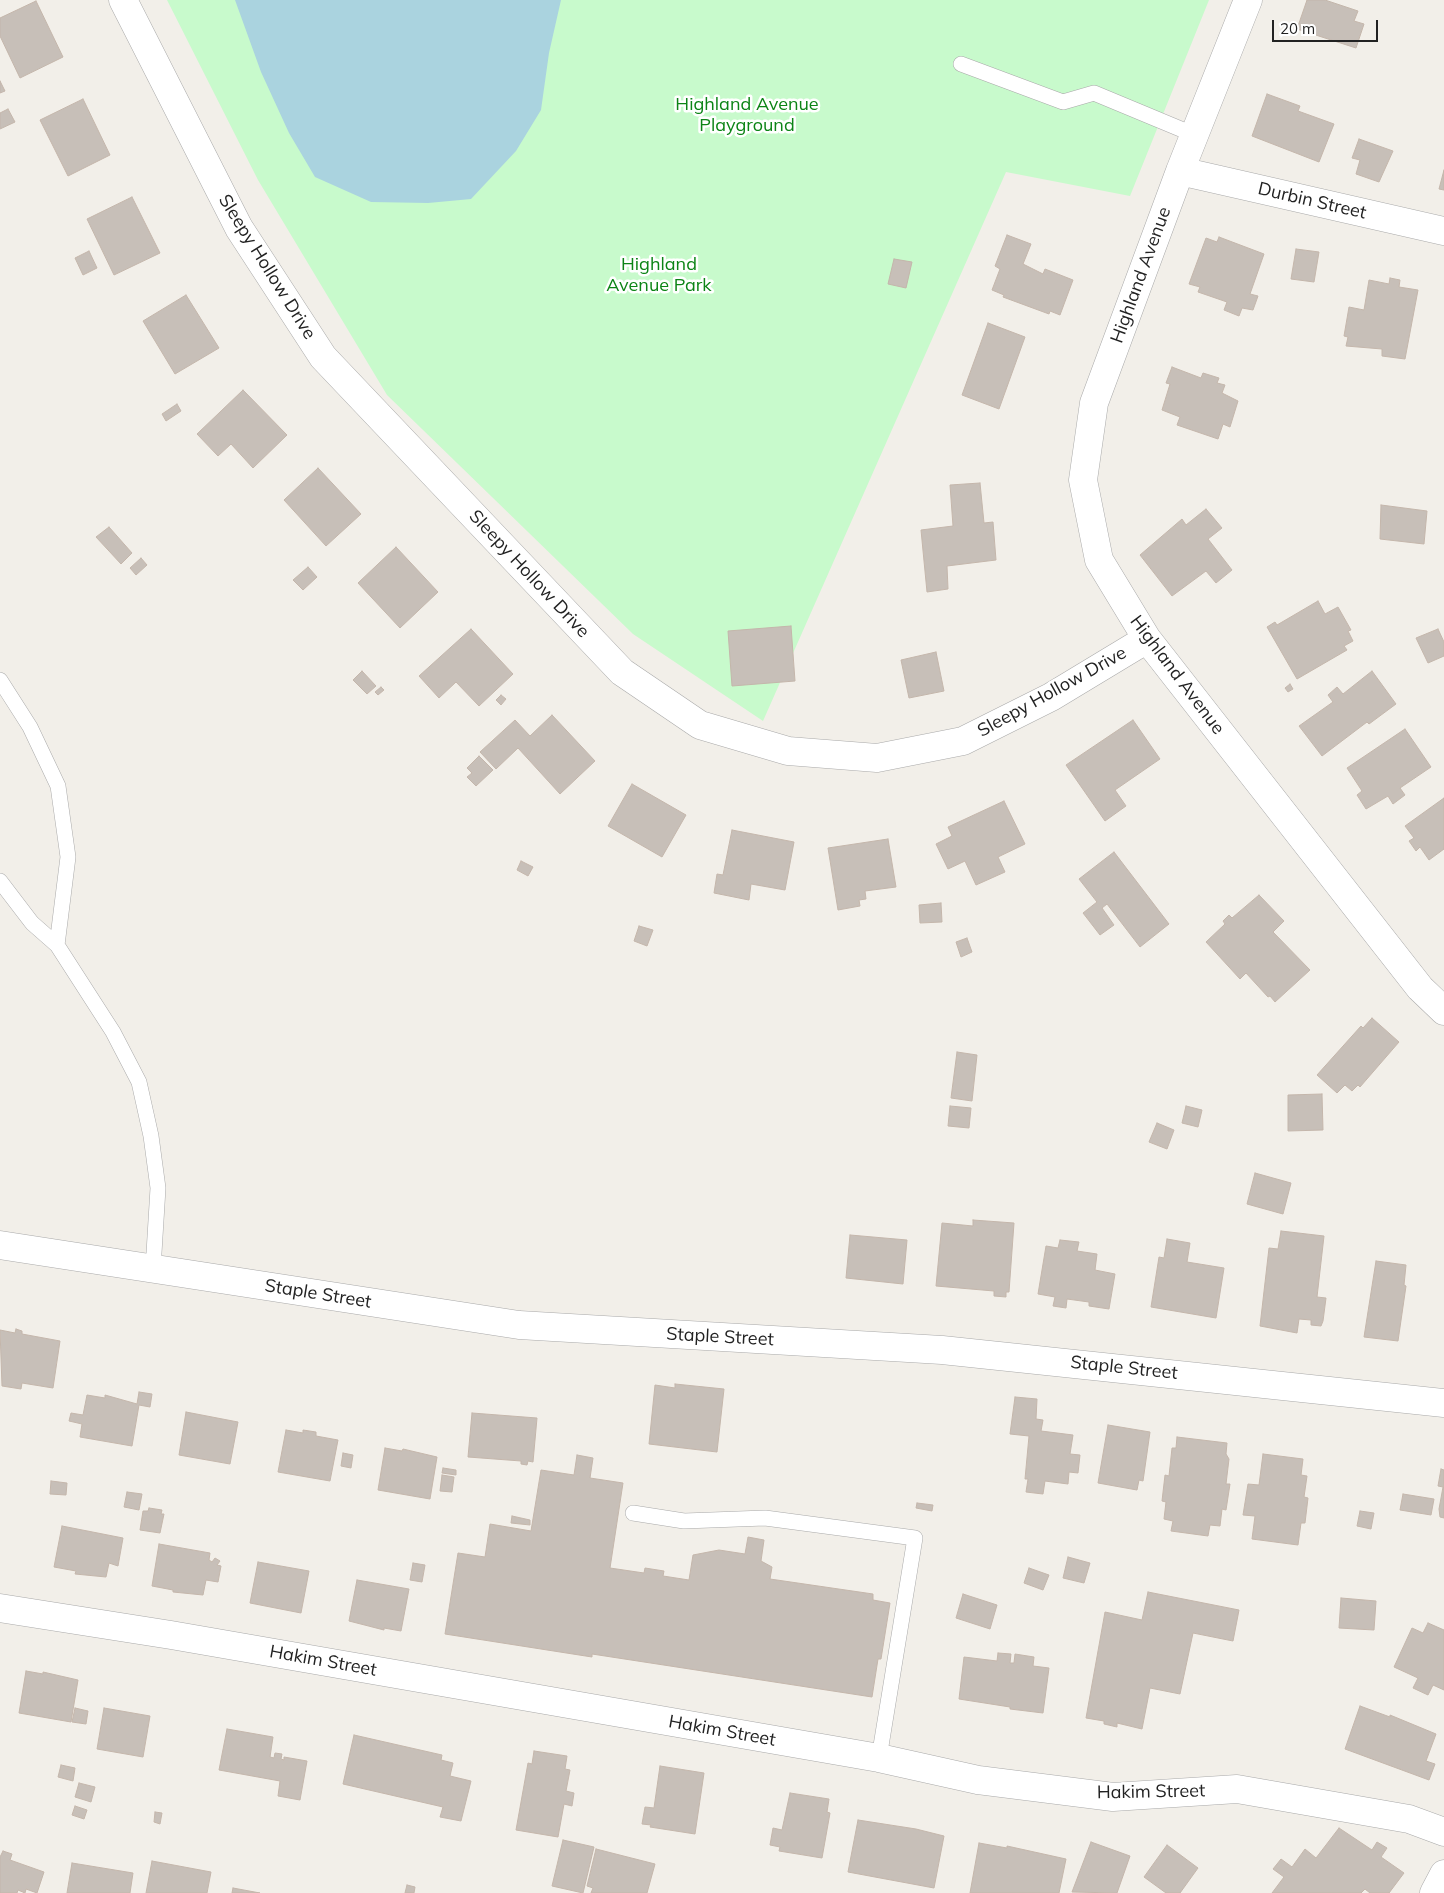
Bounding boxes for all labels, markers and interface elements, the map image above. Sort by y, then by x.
scale bar [1274,10,1380,42]
text: 20 m [1280,19,1315,38]
park label: Highland Avenue Playground [675,94,819,136]
street label: Durbin Street [1256,178,1368,224]
street label: Sleepy Hollow Drive [214,191,320,343]
street label: Highland Avenue [1106,204,1176,346]
park label: Highland Avenue Park [606,254,712,296]
street label: Sleepy Hollow Drive [464,506,594,642]
street label: Highland Avenue [1125,611,1229,739]
street label: Sleepy Hollow Drive [974,642,1130,742]
street label: Staple Street [263,1275,373,1313]
street label: Staple Street [666,1323,774,1351]
street label: Staple Street [1069,1352,1179,1384]
street label: Hakim Street [268,1641,378,1681]
street label: Hakim Street [667,1711,777,1751]
street label: Hakim Street [1097,1780,1205,1804]

